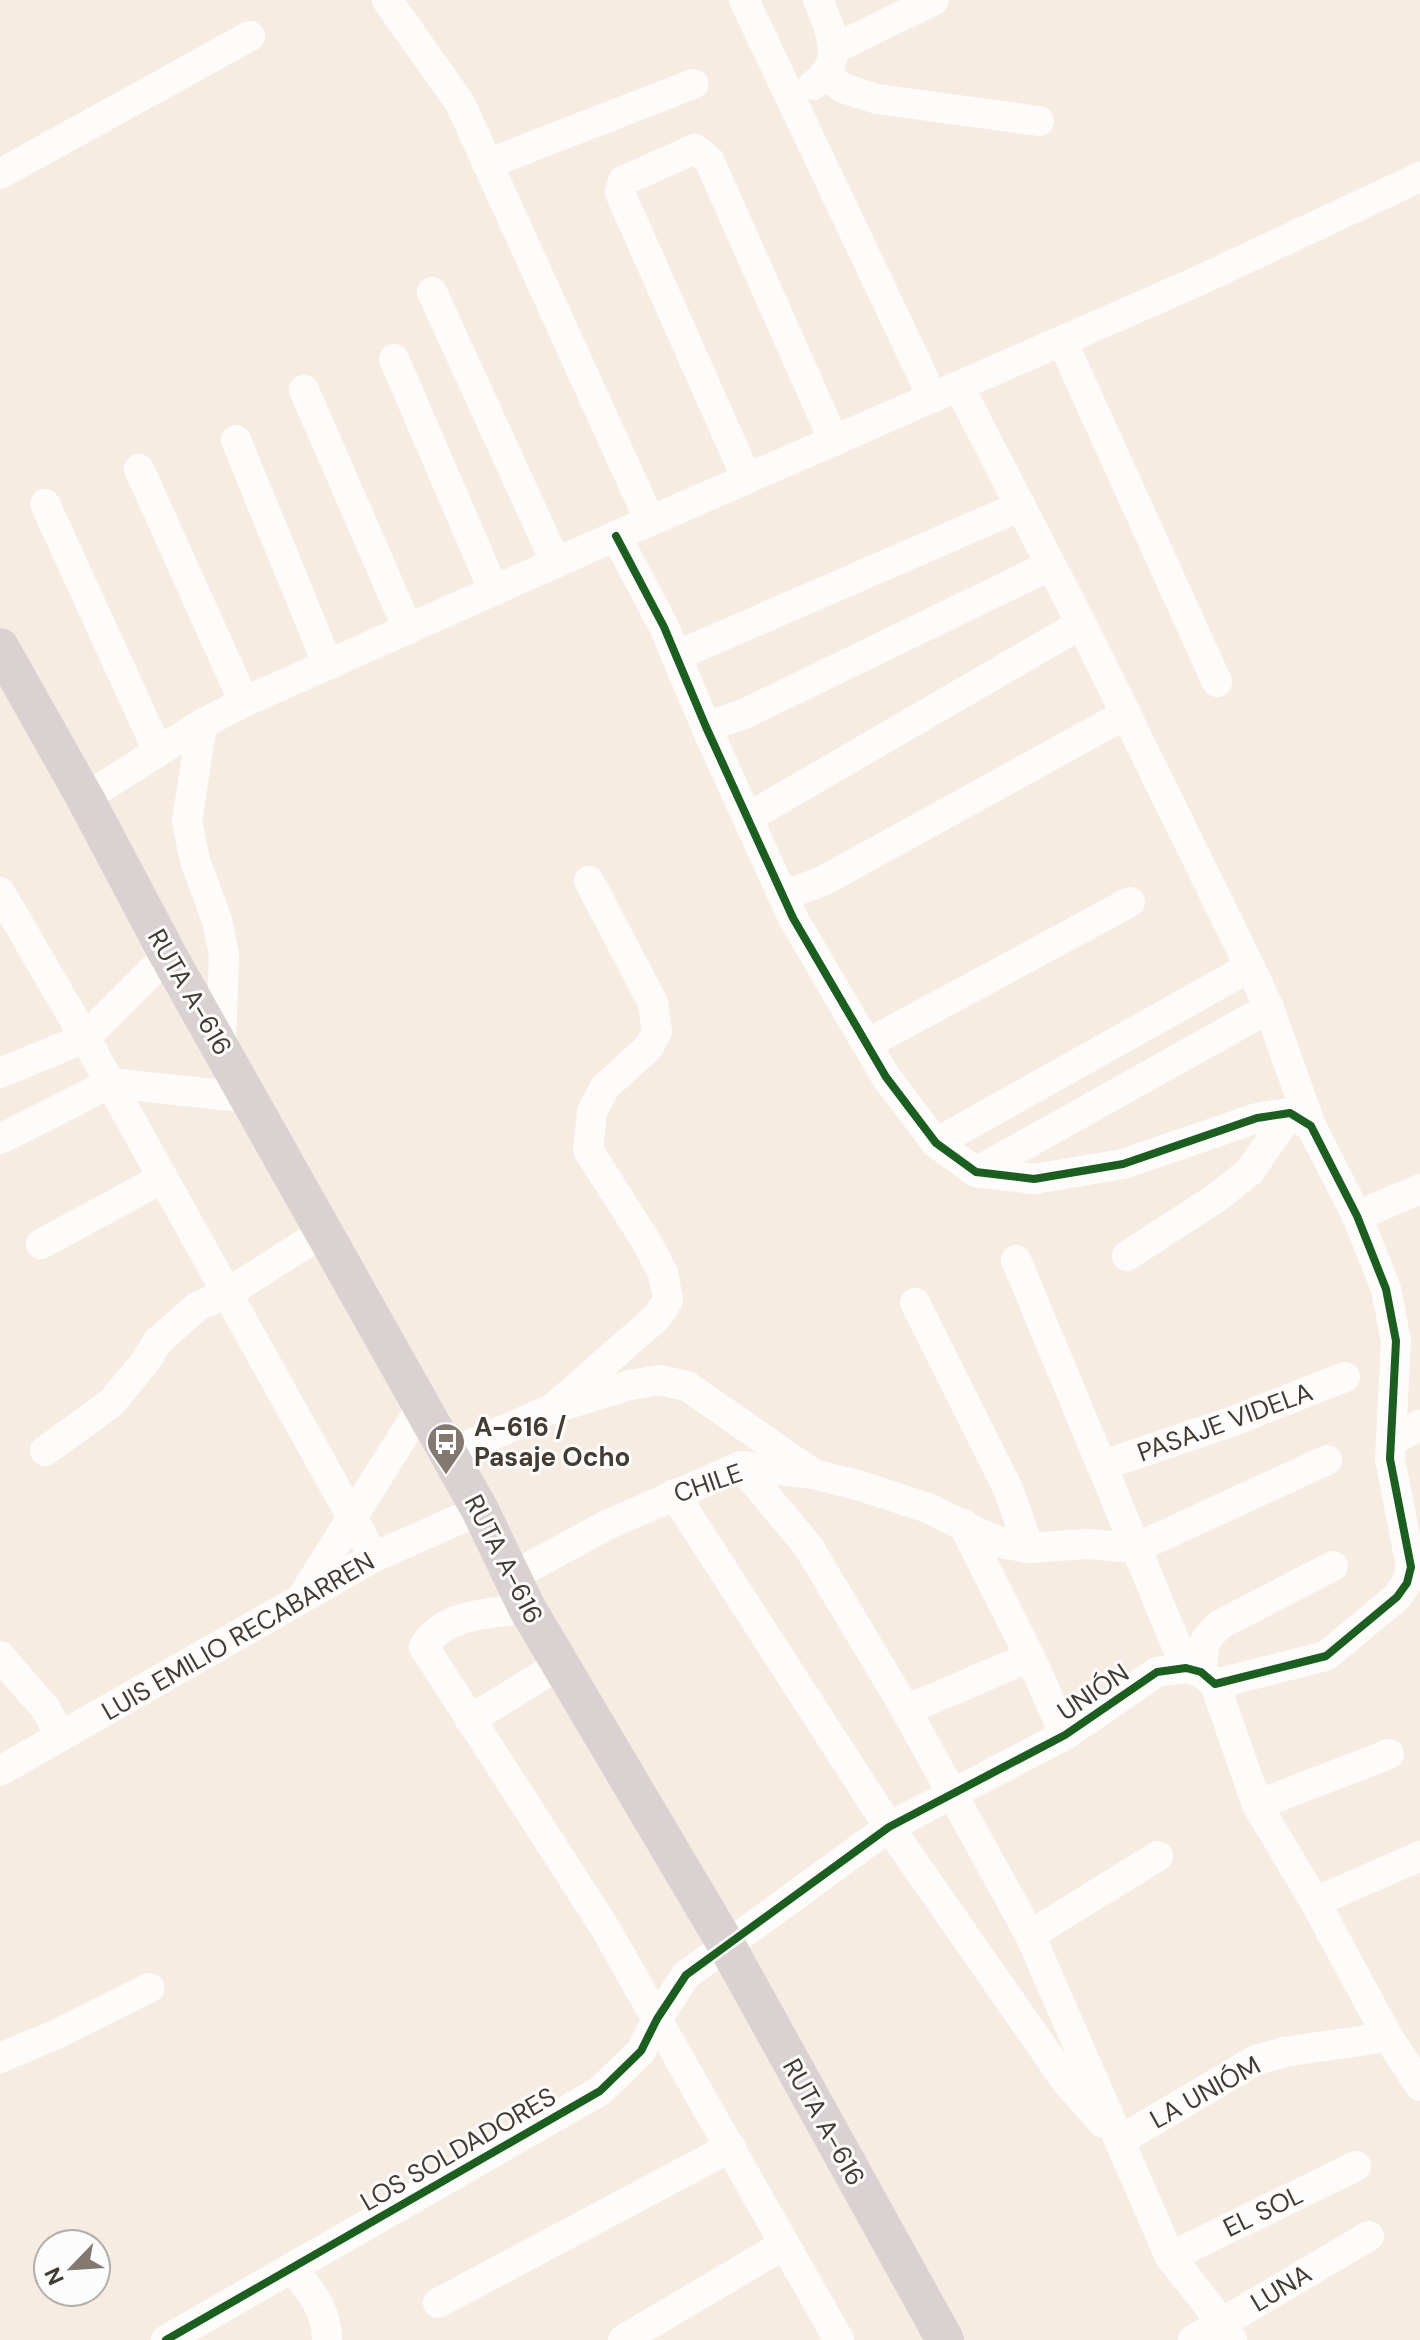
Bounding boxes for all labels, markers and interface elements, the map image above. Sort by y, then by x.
street label: RUTA A-616 [140,923,240,1061]
street label: PASAJE VIDELA [1133,1375,1317,1469]
place label: A-616 / Pasaje Ocho [474,1410,630,1474]
bus stop icon: A-616 / Pasaje Ocho [425,1421,467,1476]
street label: CHILE [669,1455,747,1511]
street label: RUTA A-616 [457,1489,551,1629]
street label: LUIS EMILIO RECABARREN [96,1544,380,1728]
street label: UNIÓN [1051,1656,1135,1728]
street label: LA UNIÓM [1144,2048,1266,2136]
street label: RUTA A-616 [775,2052,873,2192]
street label: LOS SOLDADORES [354,2079,562,2219]
street label: EL SOL [1218,2177,1308,2245]
north arrow [32,2228,112,2308]
street label: LUNA [1244,2257,1318,2319]
text: N [38,2263,71,2290]

